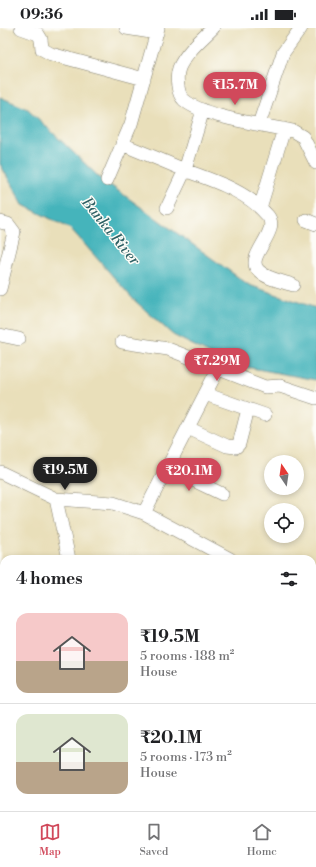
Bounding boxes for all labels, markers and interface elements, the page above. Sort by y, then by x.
text: 09:36 [20,5,63,24]
pin: ₹15.7M [202,72,268,106]
text: ₹15.7M [212,77,258,93]
water label: Banka River [77,193,144,270]
pin: ₹7.29M [184,348,250,382]
text: ₹7.29M [194,353,240,369]
north arrow [264,455,304,495]
map controls [264,455,304,543]
pin: ₹19.5M [32,457,98,491]
pin: ₹20.1M [156,458,222,492]
text: ₹19.5M [42,462,88,478]
text: ₹20.1M [165,463,213,479]
button: locate [264,503,304,543]
text: 4 homes [16,568,83,590]
icon: filters [278,568,300,590]
text: ₹19.5M [140,626,200,648]
icon: home [48,629,96,677]
text: 5 rooms · 188 m² [140,648,234,664]
text: House [140,664,177,680]
text: ₹20.1M [140,727,202,749]
icon: home [48,730,96,778]
text: 5 rooms · 173 m² [140,749,232,765]
text: House [140,765,177,781]
tab: Map [39,821,61,859]
tab: Saved [139,821,168,859]
tab: Home [247,821,277,859]

